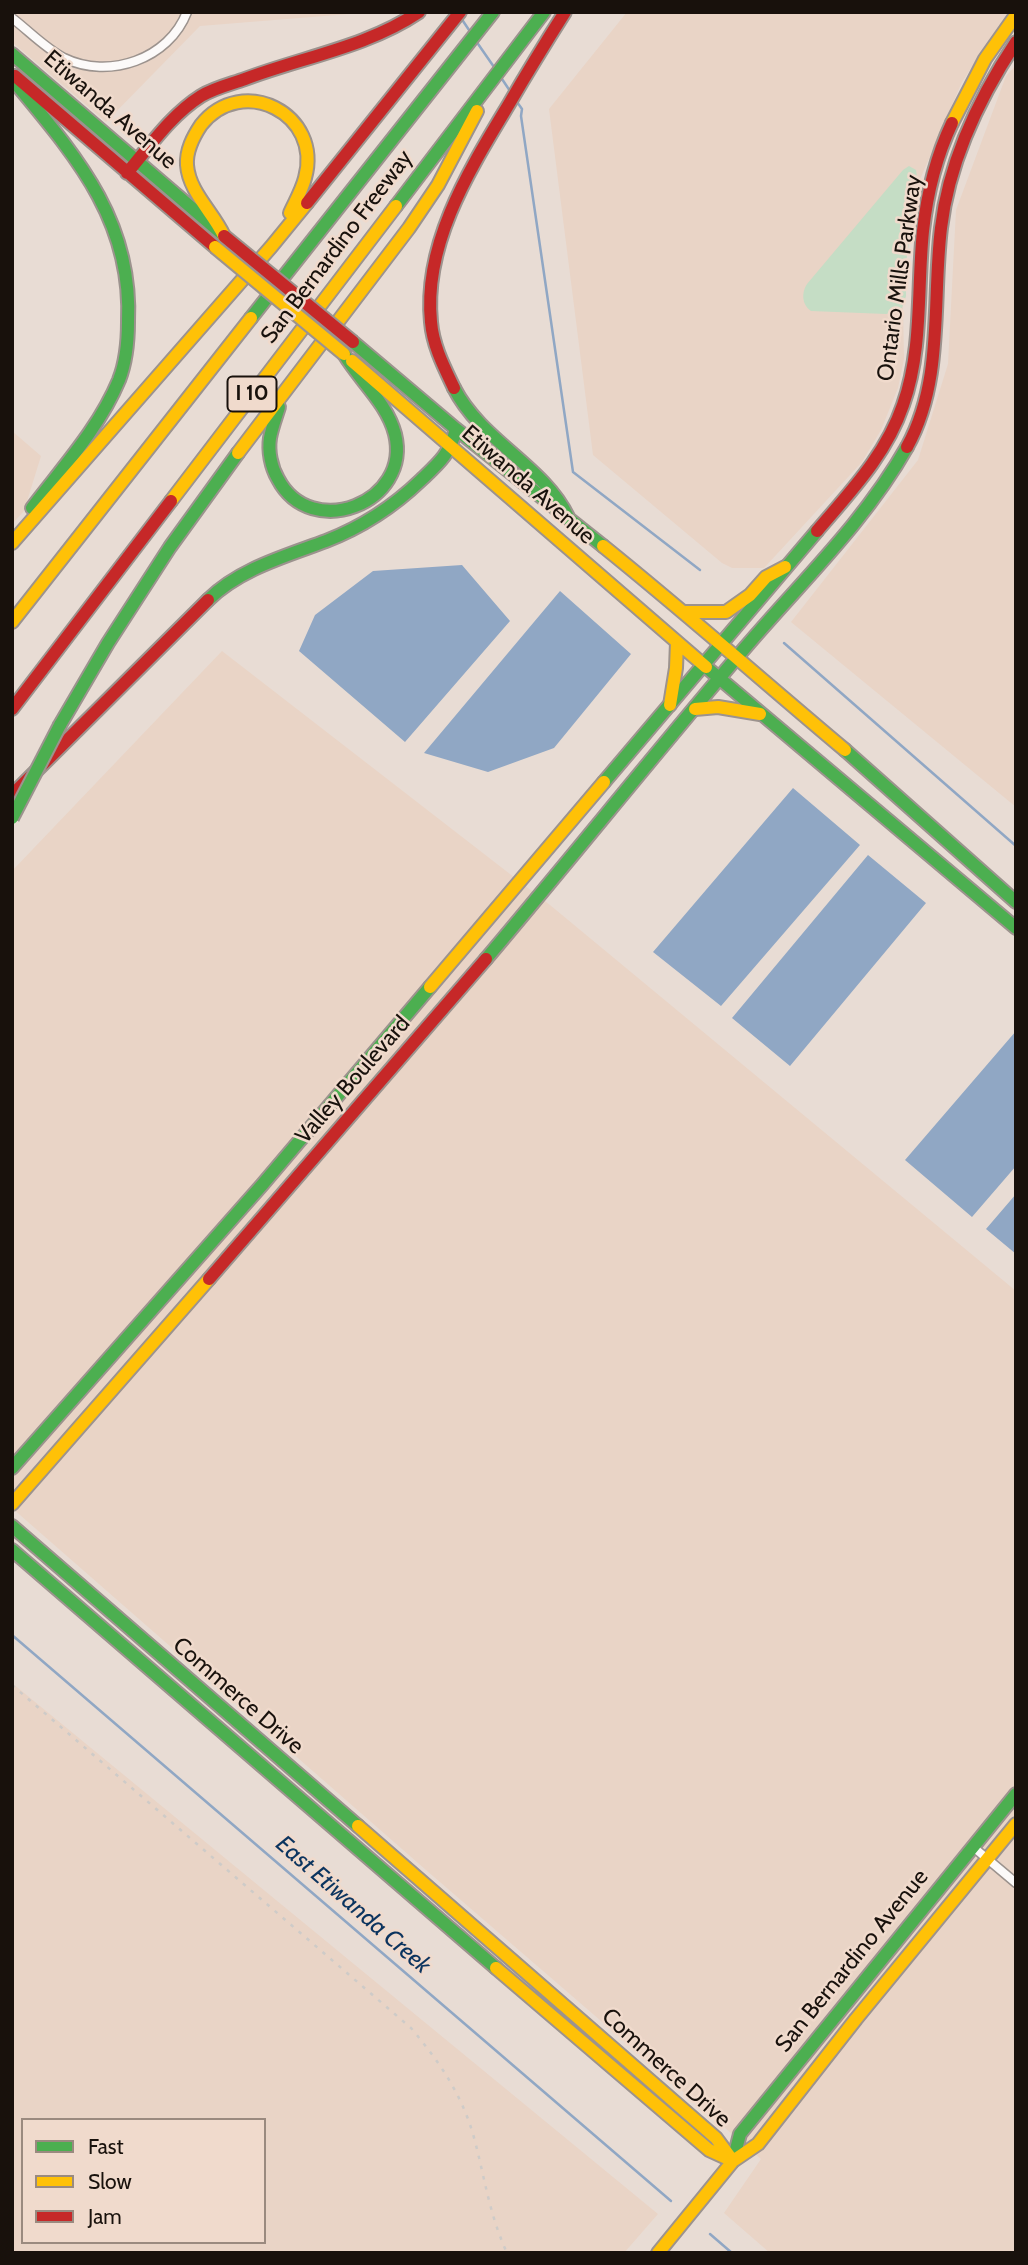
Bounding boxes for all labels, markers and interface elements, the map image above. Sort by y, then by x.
street label: Etiwanda Avenue [38,45,182,175]
street label: San Bernardino Freeway [255,145,419,349]
street label: Ontario Mills Parkway [872,173,928,383]
road number: I 10 [228,376,276,412]
street label: Etiwanda Avenue [456,420,600,550]
street label: Valley Boulevard [290,1010,416,1150]
street label: Commerce Drive [167,1632,309,1760]
water label: East Etiwanda Creek [270,1830,436,1980]
street label: San Bernardino Avenue [770,1864,934,2058]
street label: Commerce Drive [596,2003,736,2133]
legend [21,2118,266,2244]
text: Fast [88,2134,124,2159]
text: Slow [88,2169,132,2194]
text: Jam [88,2204,122,2229]

